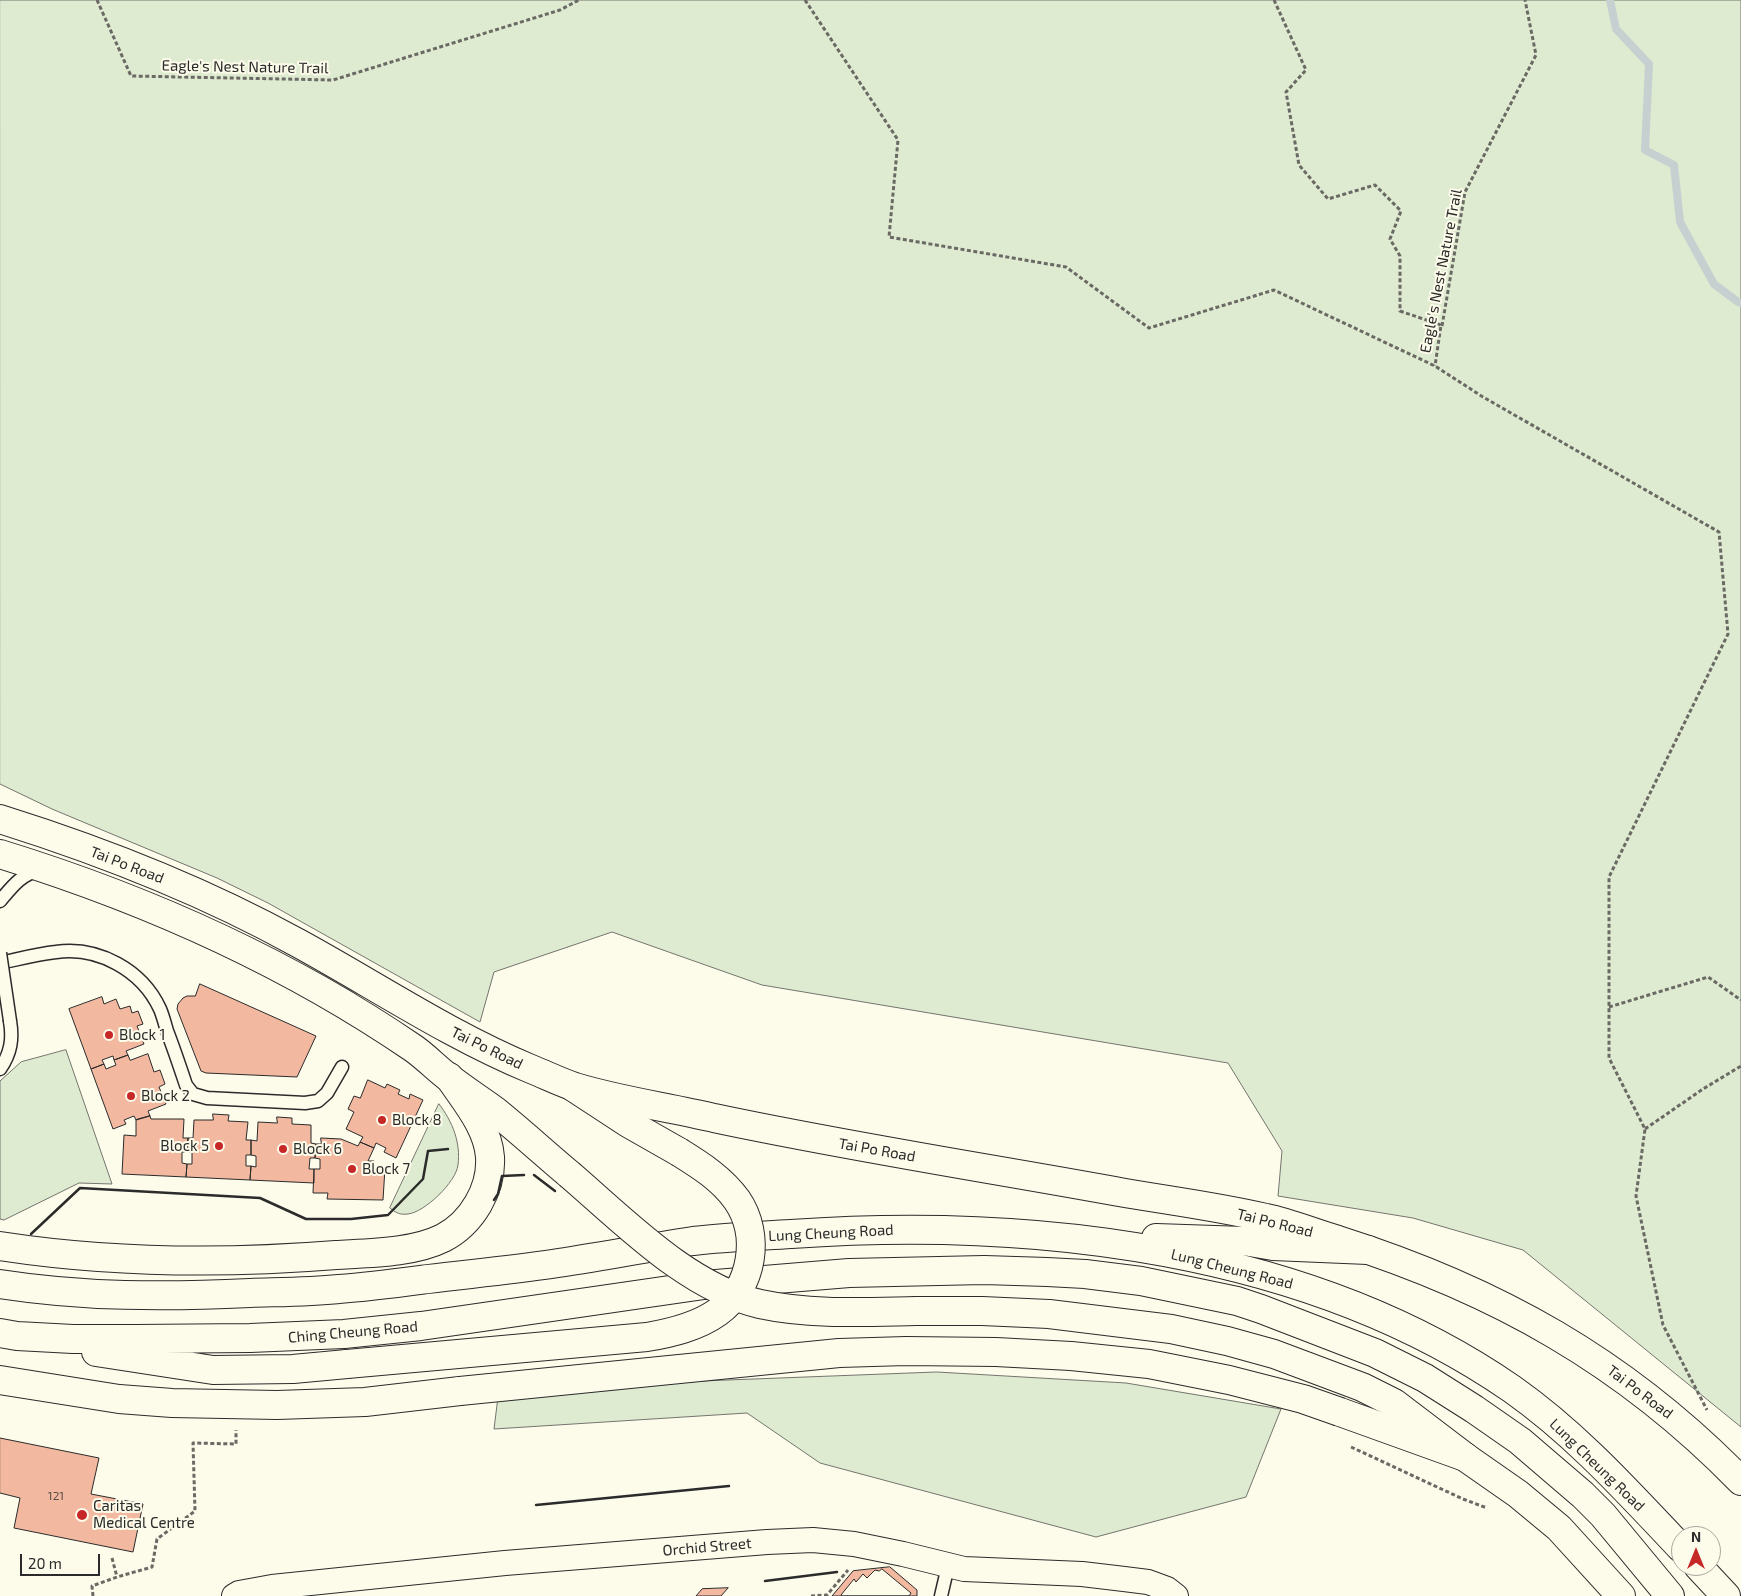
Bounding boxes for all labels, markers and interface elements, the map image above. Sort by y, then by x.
street label: Eagle's Nest Nature Trail [161,57,329,77]
street label: Eagle's Nest Nature Trail [1416,187,1466,355]
street label: Tai Po Road [87,843,167,887]
street label: Tai Po Road [448,1023,526,1073]
place label: Block 1 [119,1026,166,1044]
marker: Block 1 [103,1029,115,1041]
place label: Block 2 [141,1087,190,1105]
marker: Block 2 [125,1090,137,1102]
place label: Block 8 [392,1111,442,1129]
marker: Block 8 [376,1114,388,1126]
street label: Tai Po Road [837,1134,917,1166]
place label: Block 5 [160,1137,209,1155]
marker: Block 5 [213,1140,225,1152]
place label: Block 6 [293,1140,342,1158]
marker: Block 6 [277,1143,289,1155]
place label: Block 7 [362,1160,410,1178]
marker: Block 7 [346,1163,358,1175]
street label: Tai Po Road [1235,1205,1315,1241]
street label: Lung Cheung Road [768,1221,894,1245]
street label: Lung Cheung Road [1169,1245,1295,1293]
street label: Ching Cheung Road [287,1317,419,1347]
street label: Tai Po Road [1604,1361,1676,1423]
street label: Lung Cheung Road [1546,1415,1648,1515]
house number: 121 [48,1489,64,1503]
place label: Caritas Medical Centre [93,1497,195,1532]
marker: Caritas Medical Centre [75,1508,89,1522]
north arrow [1671,1526,1721,1576]
text: N [1691,1528,1701,1545]
street label: Orchid Street [662,1534,752,1560]
scale bar [22,1544,102,1576]
text: 20 m [28,1554,62,1572]

